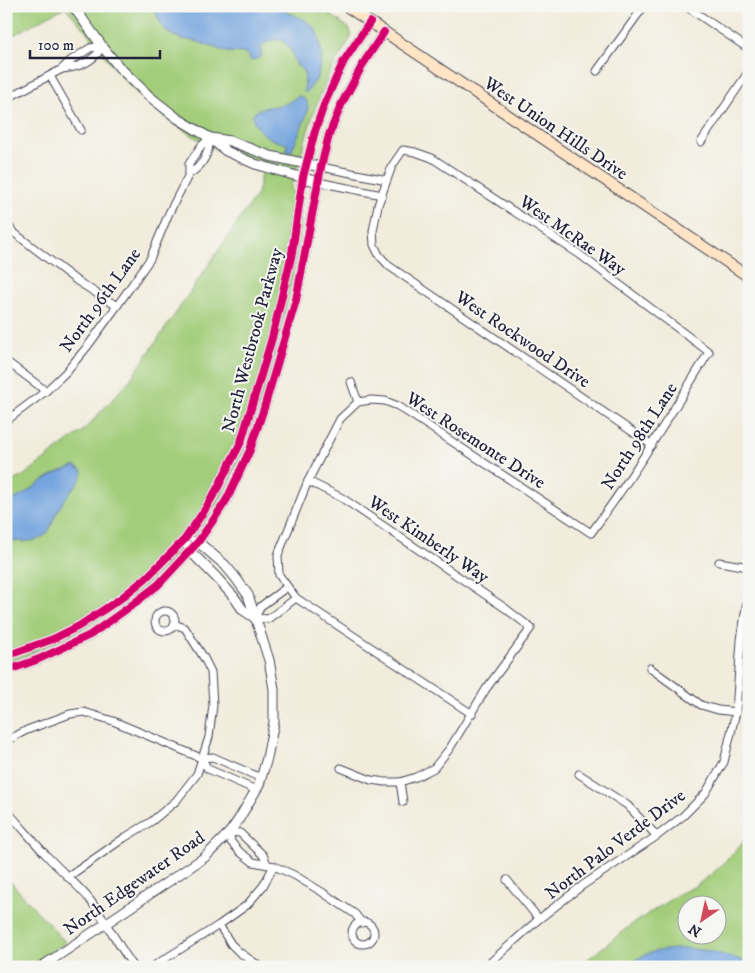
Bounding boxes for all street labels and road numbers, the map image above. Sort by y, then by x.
street label: West Union Hills Drive [478,72,632,185]
street label: West McRae Way [514,190,630,281]
street label: North 96th Lane [56,244,146,357]
street label: North Westbrook Parkway [218,245,288,435]
street label: West Rockwood Drive [450,286,594,393]
street label: North 98th Lane [597,379,683,494]
street label: West Rosemonte Drive [401,387,549,494]
street label: West Kimberly Way [363,491,493,589]
street label: North Palo Verde Drive [541,785,690,905]
street label: North Edgewater Road [60,827,209,941]

